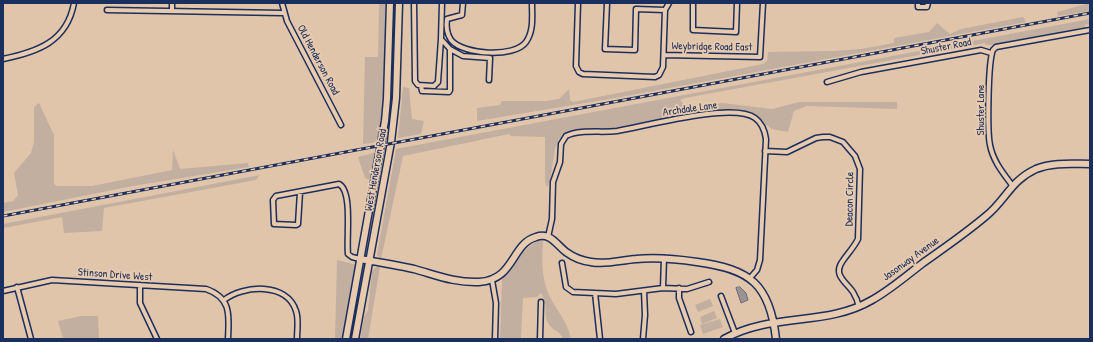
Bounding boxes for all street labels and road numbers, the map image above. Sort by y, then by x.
street label: Old Henderson Road [294,23,342,97]
street label: Shuster Road [920,36,972,58]
street label: Weybridge Road East [671,40,753,54]
street label: Shuster Lane [974,85,988,135]
street label: Archdale Lane [662,99,718,119]
street label: West Henderson Road [362,128,390,212]
street label: Deacon Circle [843,172,857,226]
street label: Jasonway Avenue [880,234,942,284]
street label: Stinson Drive West [77,266,153,284]

